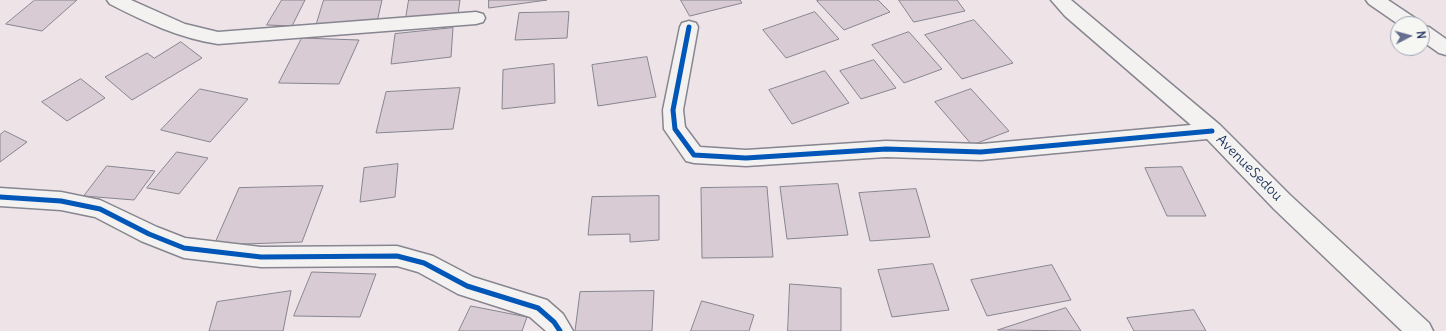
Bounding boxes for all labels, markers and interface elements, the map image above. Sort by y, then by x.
north arrow [1390,16,1430,56]
text: N [1414,30,1428,39]
street label: AvenueSedou [1212,131,1286,205]

